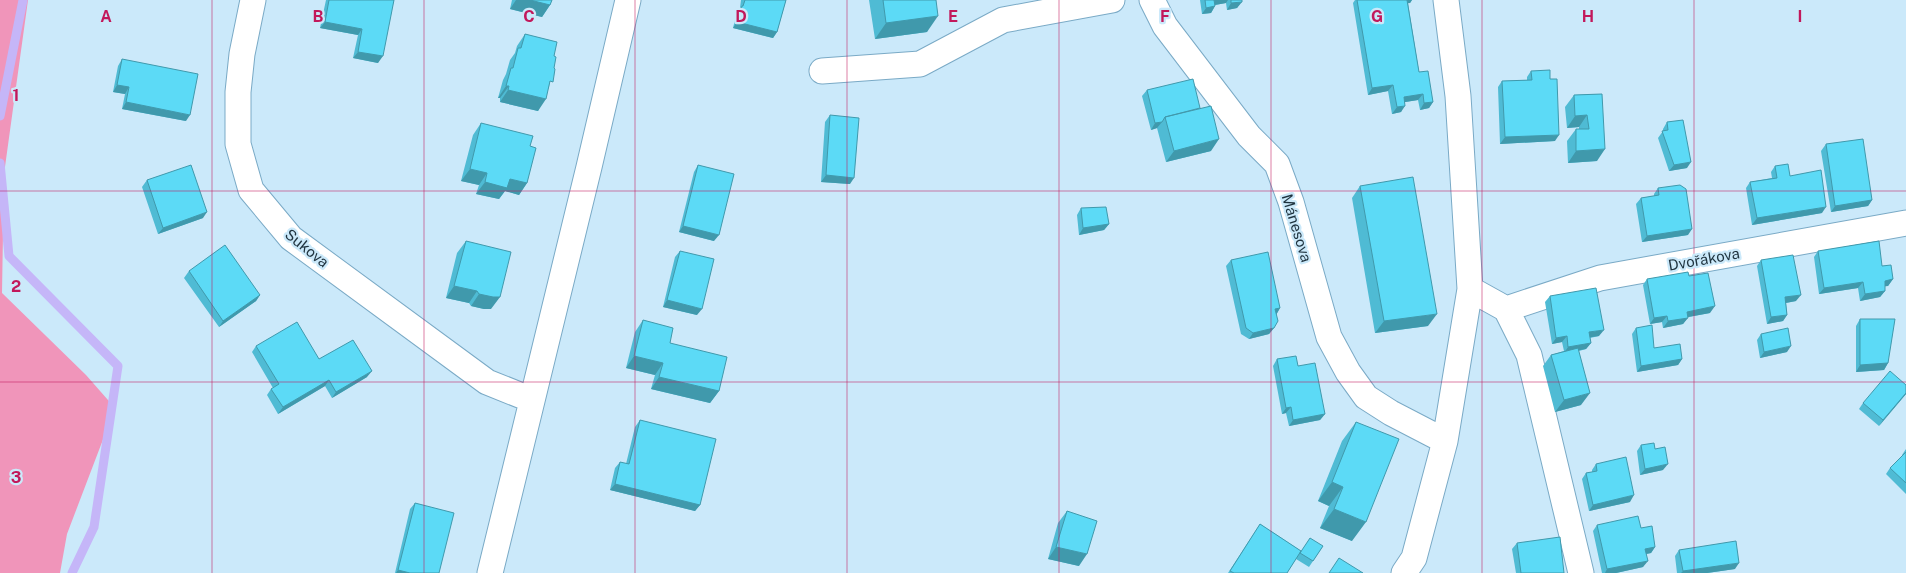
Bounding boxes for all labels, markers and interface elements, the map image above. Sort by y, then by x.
text: A [100,7,112,26]
text: B [313,7,324,26]
text: C [523,7,535,26]
text: D [735,7,747,26]
text: E [948,7,958,26]
text: F [1160,7,1170,26]
text: G [1371,7,1383,26]
text: H [1582,7,1594,26]
text: I [1798,7,1802,26]
text: 1 [13,86,19,105]
street label: Mánesova [1279,192,1315,264]
street label: Sukova [282,225,332,271]
street label: Dvořákova [1667,244,1741,274]
text: 2 [11,277,21,296]
text: 3 [11,468,21,487]

